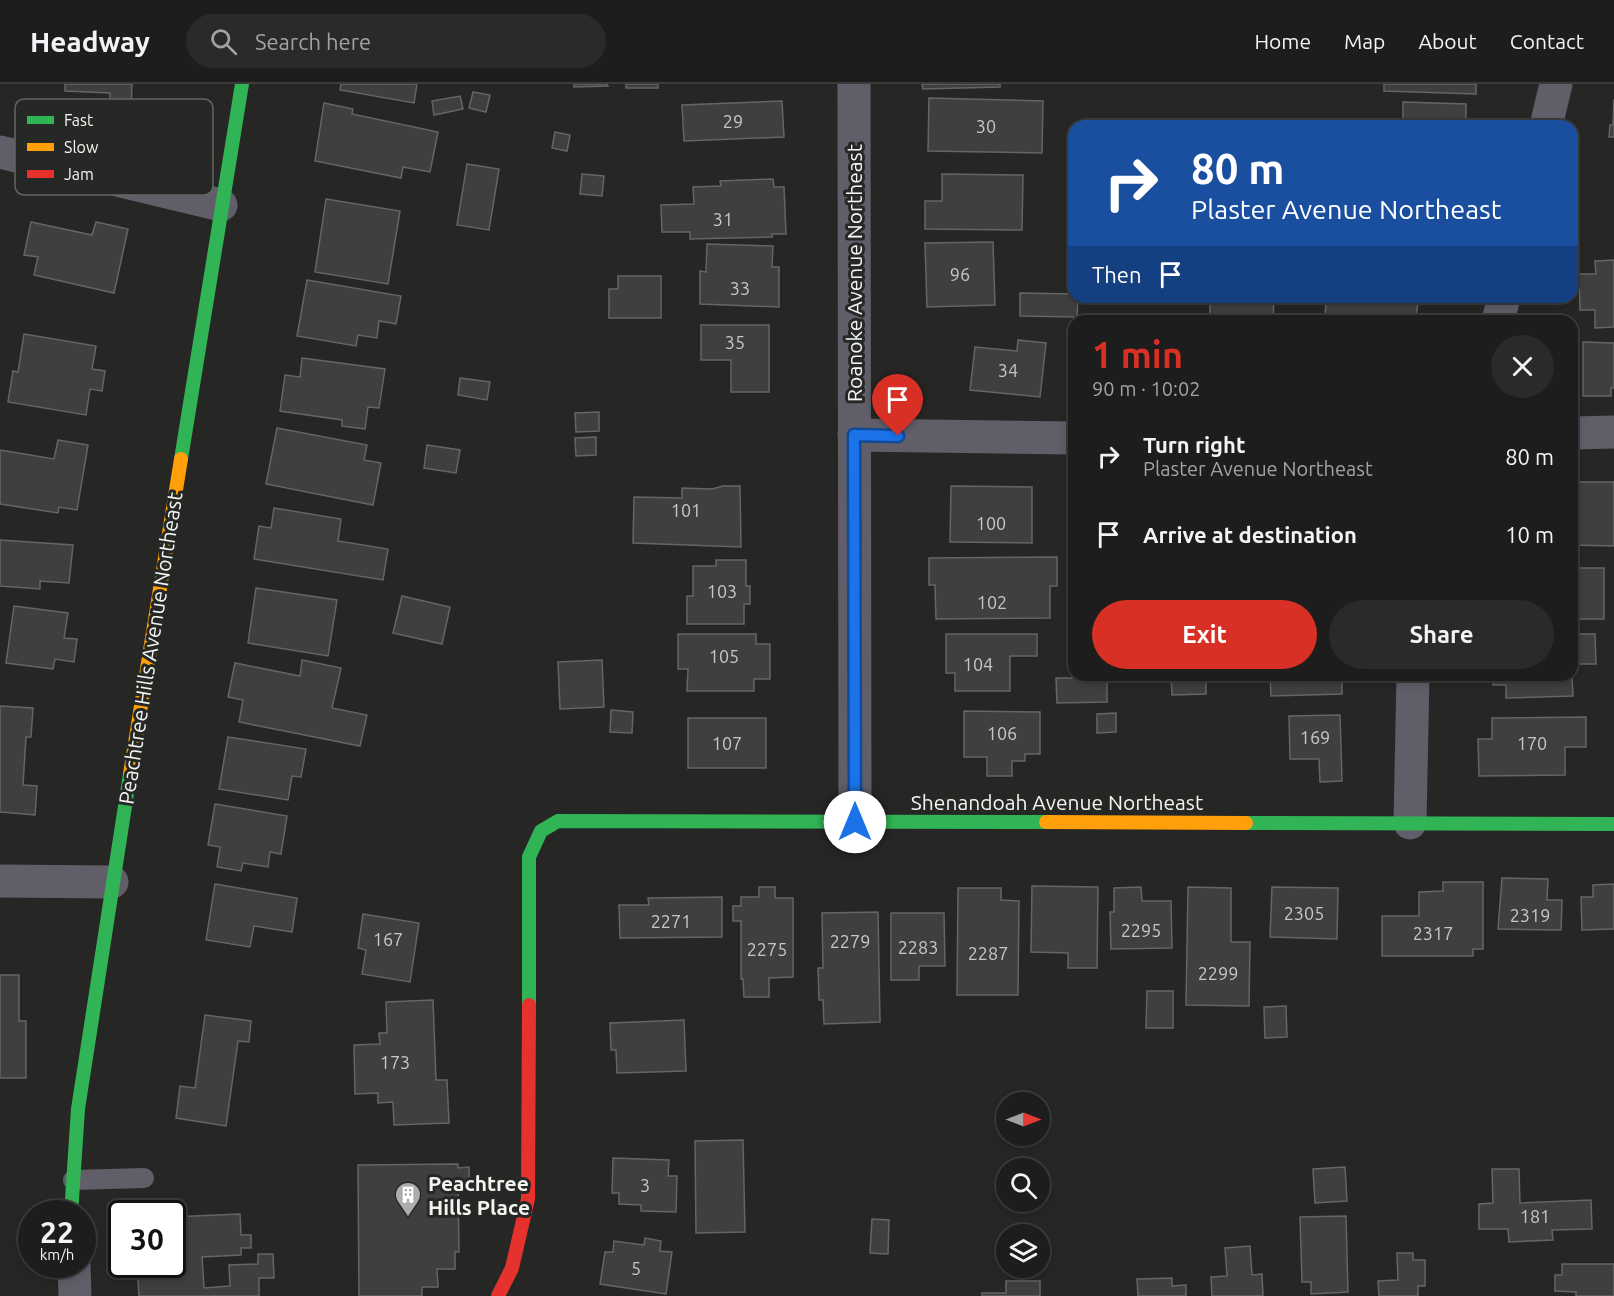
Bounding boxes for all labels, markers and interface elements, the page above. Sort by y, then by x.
search box [186,14,606,68]
icon: search [207,25,240,58]
text: Headway [30,26,150,57]
text: Search here [255,29,371,54]
text: Home [1254,29,1311,53]
text: Map [1344,29,1385,53]
text: About [1418,29,1477,53]
text: Contact [1510,29,1584,53]
legend [15,99,213,195]
text: Fast [64,111,94,129]
house number: 29 [723,111,743,131]
house number: 30 [976,116,996,136]
text: Slow [64,138,99,156]
street label: Roanoke Avenue Northeast [842,144,866,402]
icon: right [1092,144,1170,222]
text: 80 m [1191,145,1285,192]
text: Jam [64,165,94,183]
text: Plaster Avenue Northeast [1191,194,1501,224]
house number: 31 [713,209,733,229]
icon: arrive [1154,258,1187,291]
text: Then [1092,262,1142,287]
house number: 96 [950,264,970,284]
house number: 33 [730,278,750,298]
house number: 35 [725,332,745,352]
text: 1 min [1092,334,1183,375]
button: close [1491,335,1554,398]
house number: 34 [998,360,1018,380]
pin [872,374,923,436]
text: 90 m · 10:02 [1092,377,1201,400]
icon: arrive [881,383,914,416]
text: Turn right [1143,432,1245,457]
icon: right [1092,440,1125,473]
text: 80 m [1505,444,1554,469]
text: Plaster Avenue Northeast [1143,457,1373,480]
street label: Peachtree Hills Avenue Northeast [113,490,187,806]
house number: 101 [671,500,701,520]
house number: 100 [976,513,1006,533]
icon: arrive [1092,518,1125,551]
text: Arrive at destination [1143,522,1357,547]
text: 10 m [1505,522,1554,547]
house number: 103 [707,581,737,601]
house number: 102 [977,592,1007,612]
button: Exit [1092,600,1317,669]
button: Share [1329,600,1554,669]
house number: 105 [709,646,739,666]
house number: 104 [963,654,993,674]
house number: 106 [987,723,1017,743]
house number: 169 [1300,727,1330,747]
house number: 107 [712,733,742,753]
house number: 170 [1517,733,1547,753]
position arrow [823,790,887,854]
street label: Shenandoah Avenue Northeast [911,790,1203,814]
house number: 2305 [1284,903,1324,923]
house number: 2319 [1510,905,1550,925]
house number: 2271 [651,911,691,931]
house number: 2295 [1121,920,1161,940]
house number: 2317 [1413,923,1453,943]
house number: 167 [373,929,403,949]
house number: 2279 [830,931,870,951]
house number: 2283 [898,937,938,957]
house number: 2275 [747,939,787,959]
house number: 2287 [968,943,1008,963]
house number: 2299 [1198,963,1238,983]
house number: 173 [380,1052,410,1072]
north arrow [996,1092,1050,1146]
map controls [996,1092,1050,1278]
button: search [996,1158,1050,1212]
place label: Peachtree Hills Place [428,1171,530,1219]
house number: 3 [640,1175,650,1195]
building icon: Peachtree Hills Place [393,1180,423,1218]
speed limit sign: 30 [108,1200,186,1278]
house number: 181 [1520,1206,1550,1226]
text: 22 [40,1215,74,1249]
button: layers [996,1224,1050,1278]
text: km/h [40,1246,74,1263]
house number: 5 [631,1258,641,1278]

